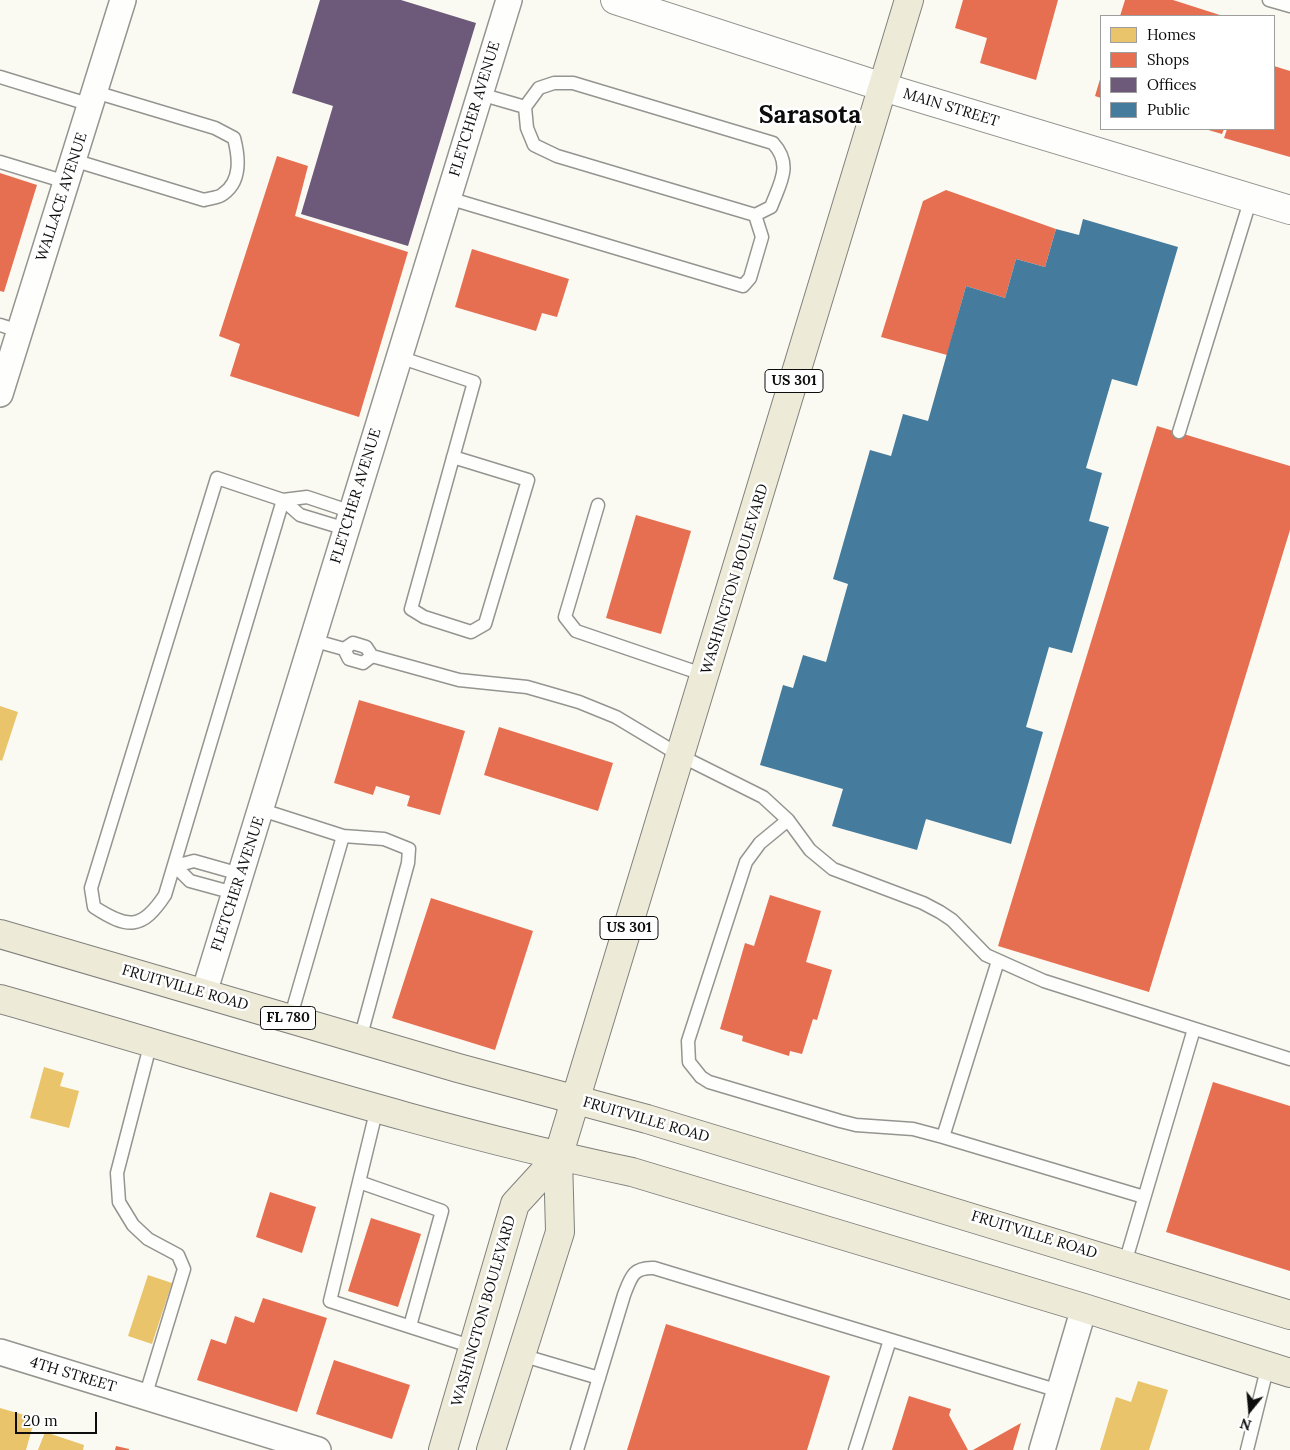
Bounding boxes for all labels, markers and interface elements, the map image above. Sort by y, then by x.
legend [1100,15,1275,130]
text: Homes [1147,25,1196,44]
street label: FLETCHER AVENUE [446,39,504,179]
text: Shops [1147,50,1189,69]
text: Offices [1147,75,1196,94]
street label: MAIN STREET [901,85,1001,131]
text: Public [1147,100,1190,119]
district label: Sarasota [759,101,861,131]
street label: WALLACE AVENUE [33,130,91,264]
road number: US 301 [765,370,823,392]
street label: FLETCHER AVENUE [327,426,385,566]
street label: WASHINGTON BOULEVARD [697,482,773,676]
street label: FLETCHER AVENUE [208,814,268,954]
road number: US 301 [600,916,658,940]
street label: FRUITVILLE ROAD [120,961,250,1015]
road number: FL 780 [260,1006,316,1030]
street label: FRUITVILLE ROAD [581,1093,711,1147]
street label: FRUITVILLE ROAD [969,1207,1099,1263]
street label: WASHINGTON BOULEVARD [448,1213,520,1409]
street label: 4TH STREET [28,1353,118,1397]
north arrow [1225,1385,1275,1435]
scale bar [18,1402,100,1434]
text: 20 m [23,1411,58,1430]
text: N [1238,1414,1253,1435]

